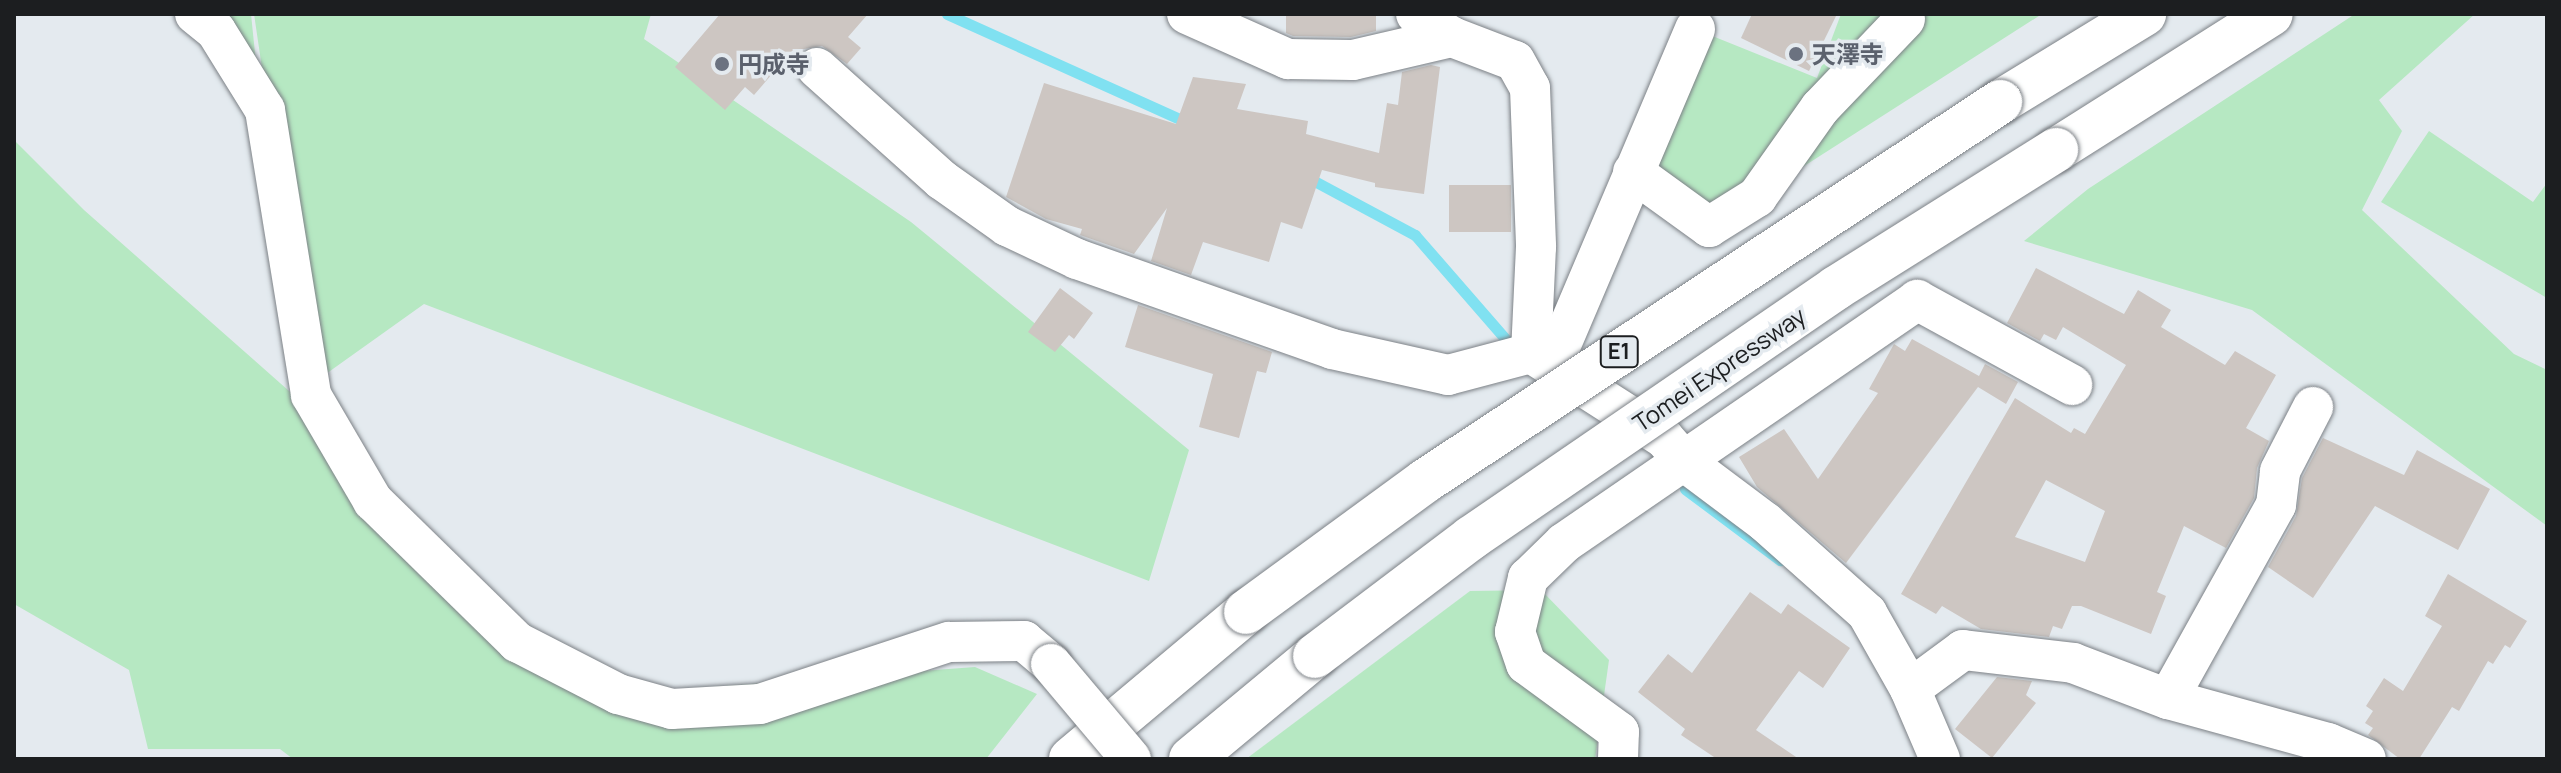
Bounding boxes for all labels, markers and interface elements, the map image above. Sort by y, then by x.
place label: 天澤寺 [1812,40,1884,68]
marker: 天澤寺 [1787,45,1805,63]
place label: 円成寺 [738,50,810,78]
marker: 円成寺 [713,55,731,73]
street label: Tomei Expressway [1627,301,1811,437]
road number: E1 [1599,334,1639,370]

